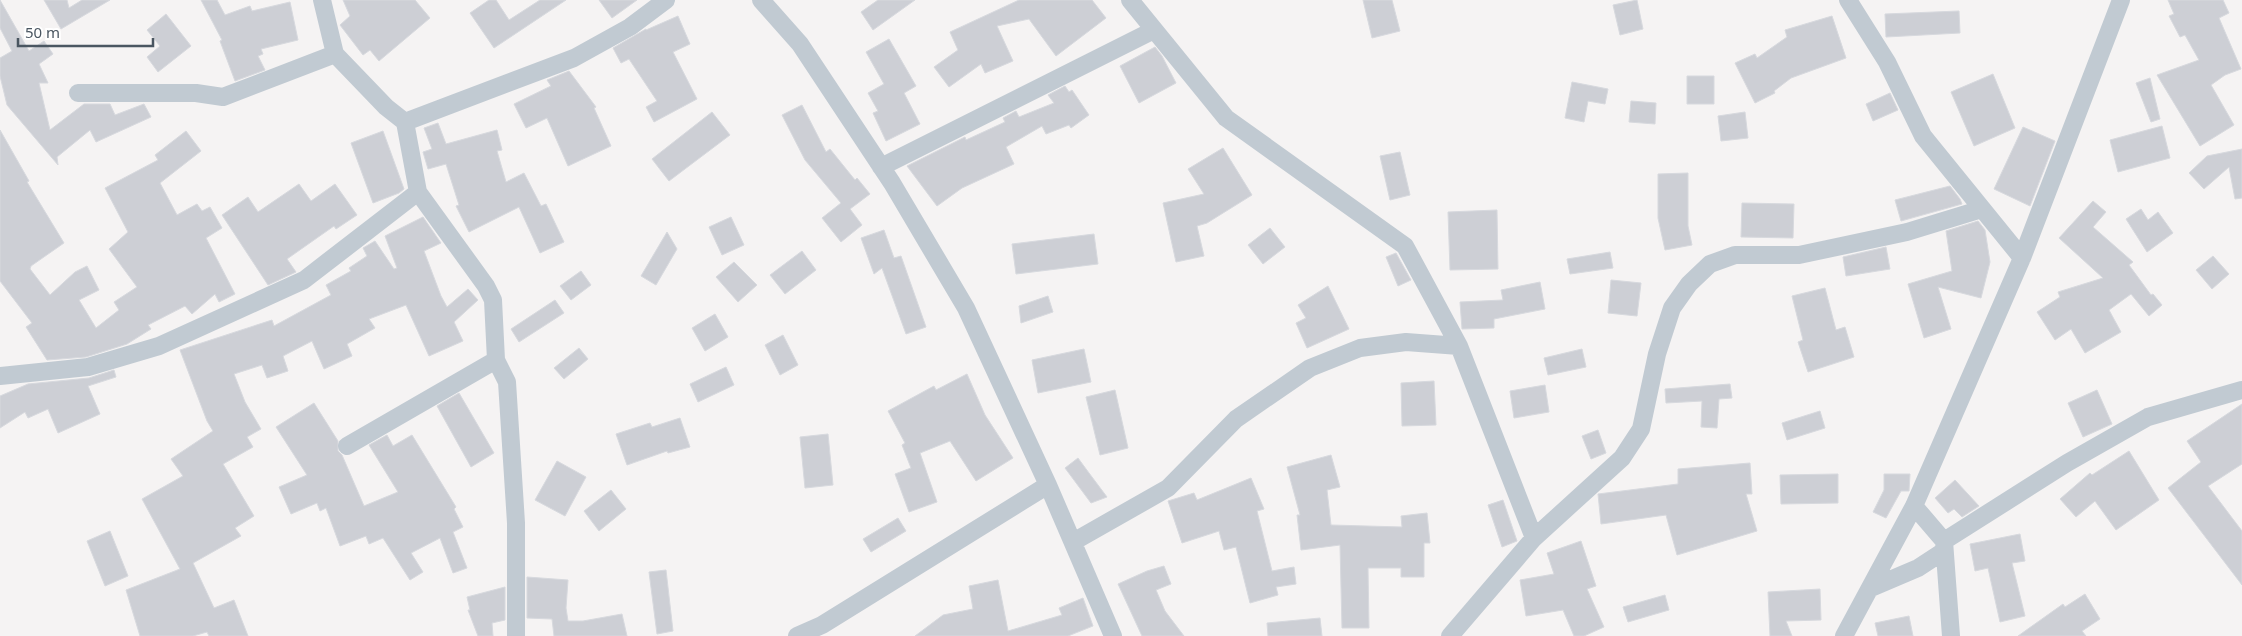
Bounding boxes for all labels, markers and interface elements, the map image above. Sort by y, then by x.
scale bar [18,15,152,47]
text: 50 m [25,22,60,42]

